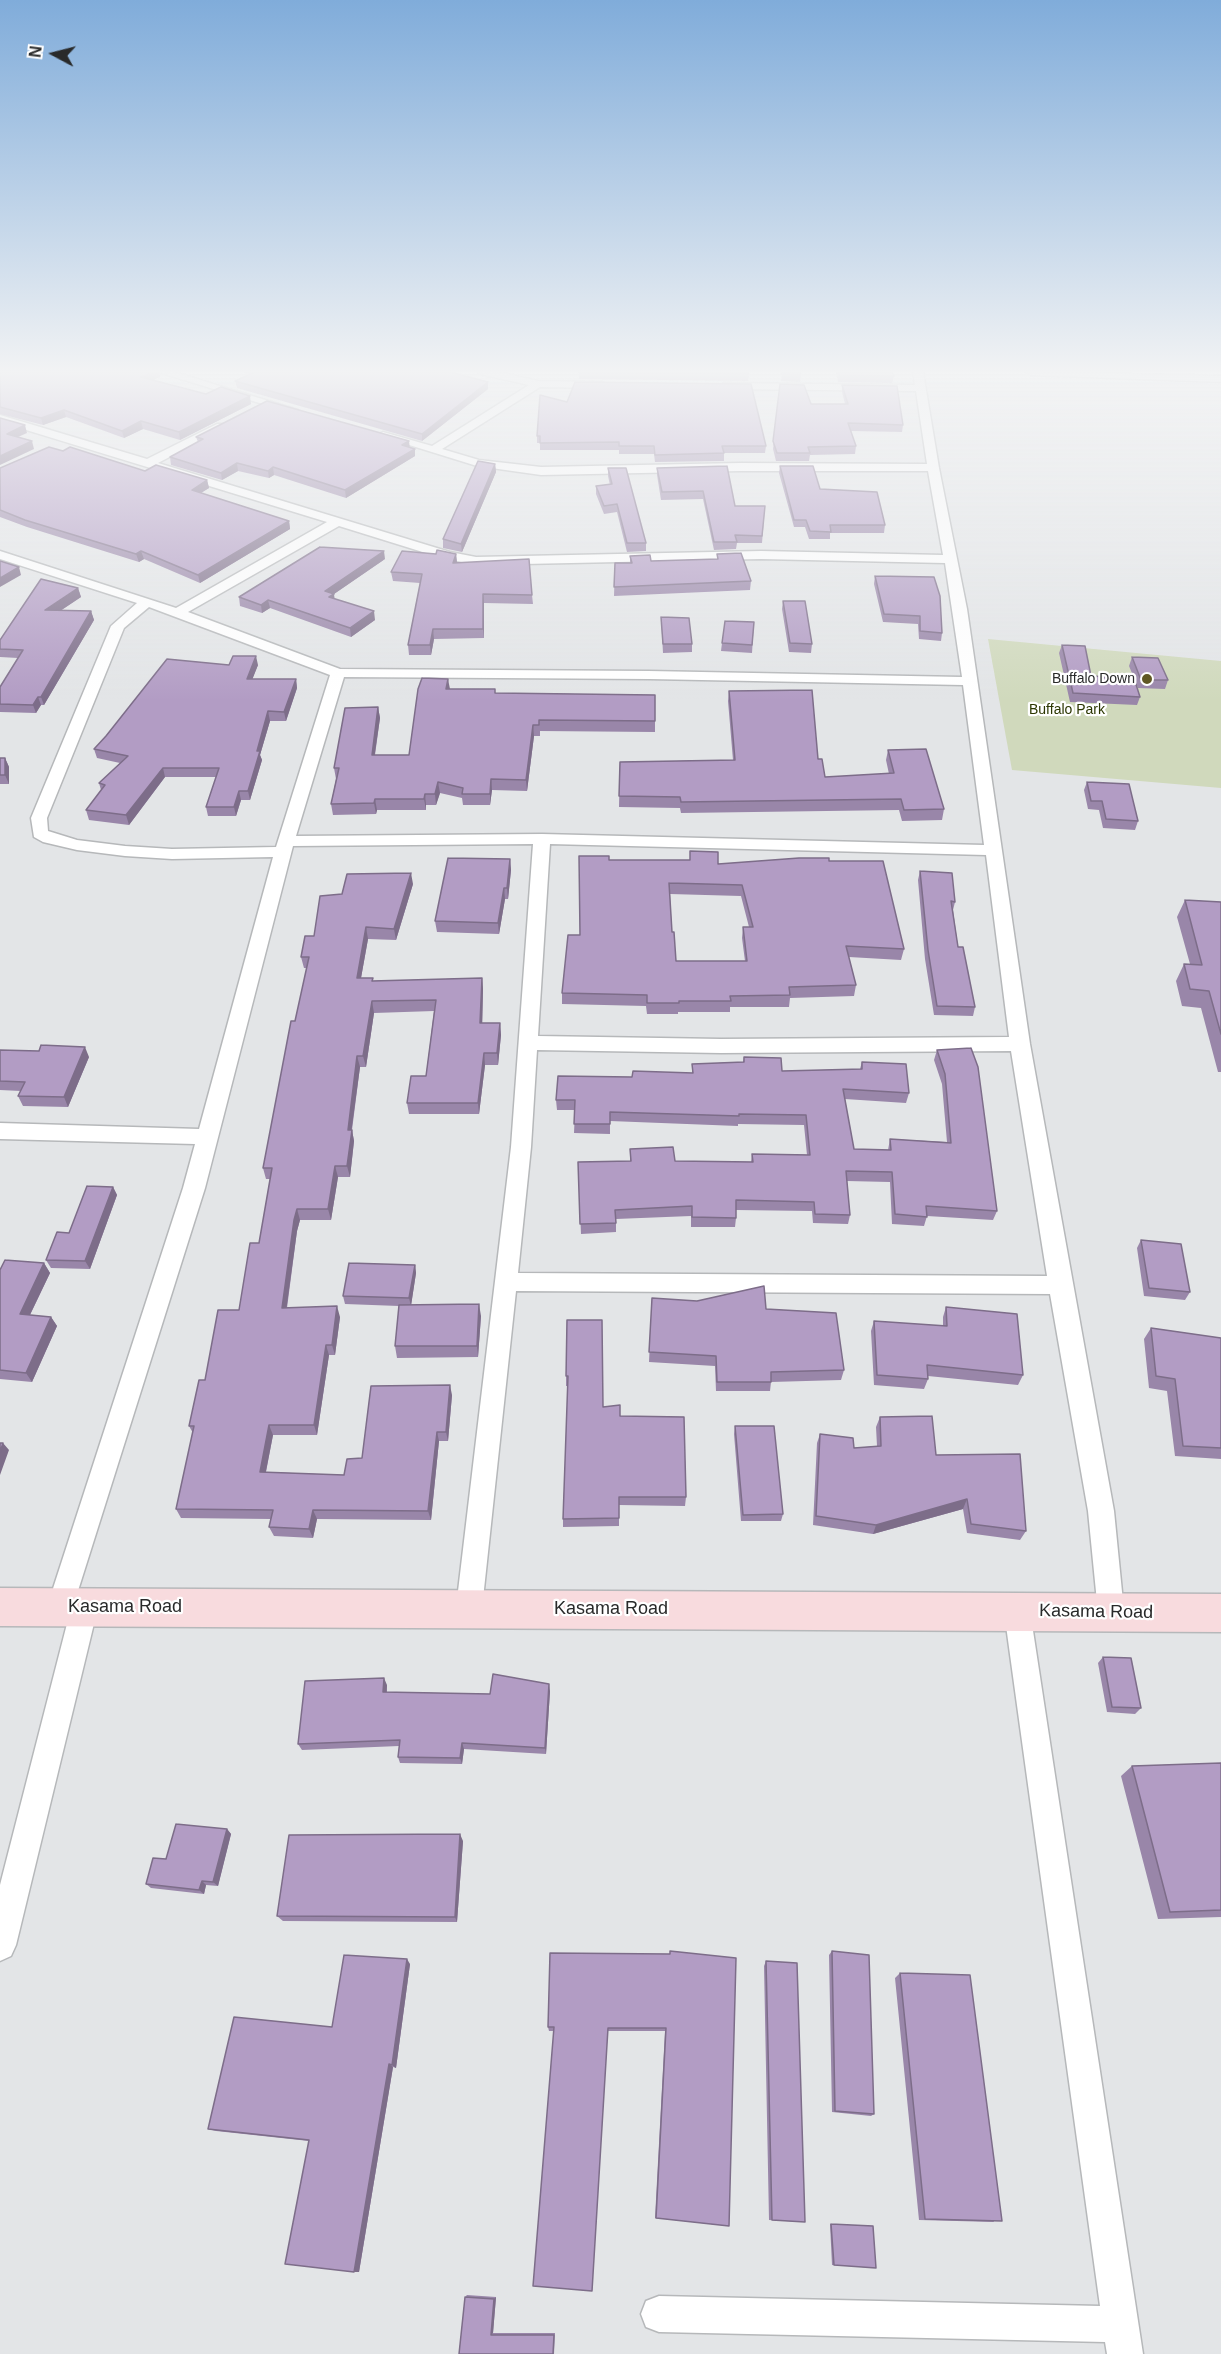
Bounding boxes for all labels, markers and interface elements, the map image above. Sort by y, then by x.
north arrow [24,24,84,84]
text: N [26,45,45,59]
place label: Buffalo Down [1052,671,1135,687]
marker: Buffalo Down [1140,672,1154,686]
park label: Buffalo Park [1029,702,1105,718]
street label: Kasama Road [68,1596,182,1618]
street label: Kasama Road [554,1598,668,1620]
street label: Kasama Road [1039,1600,1153,1624]

